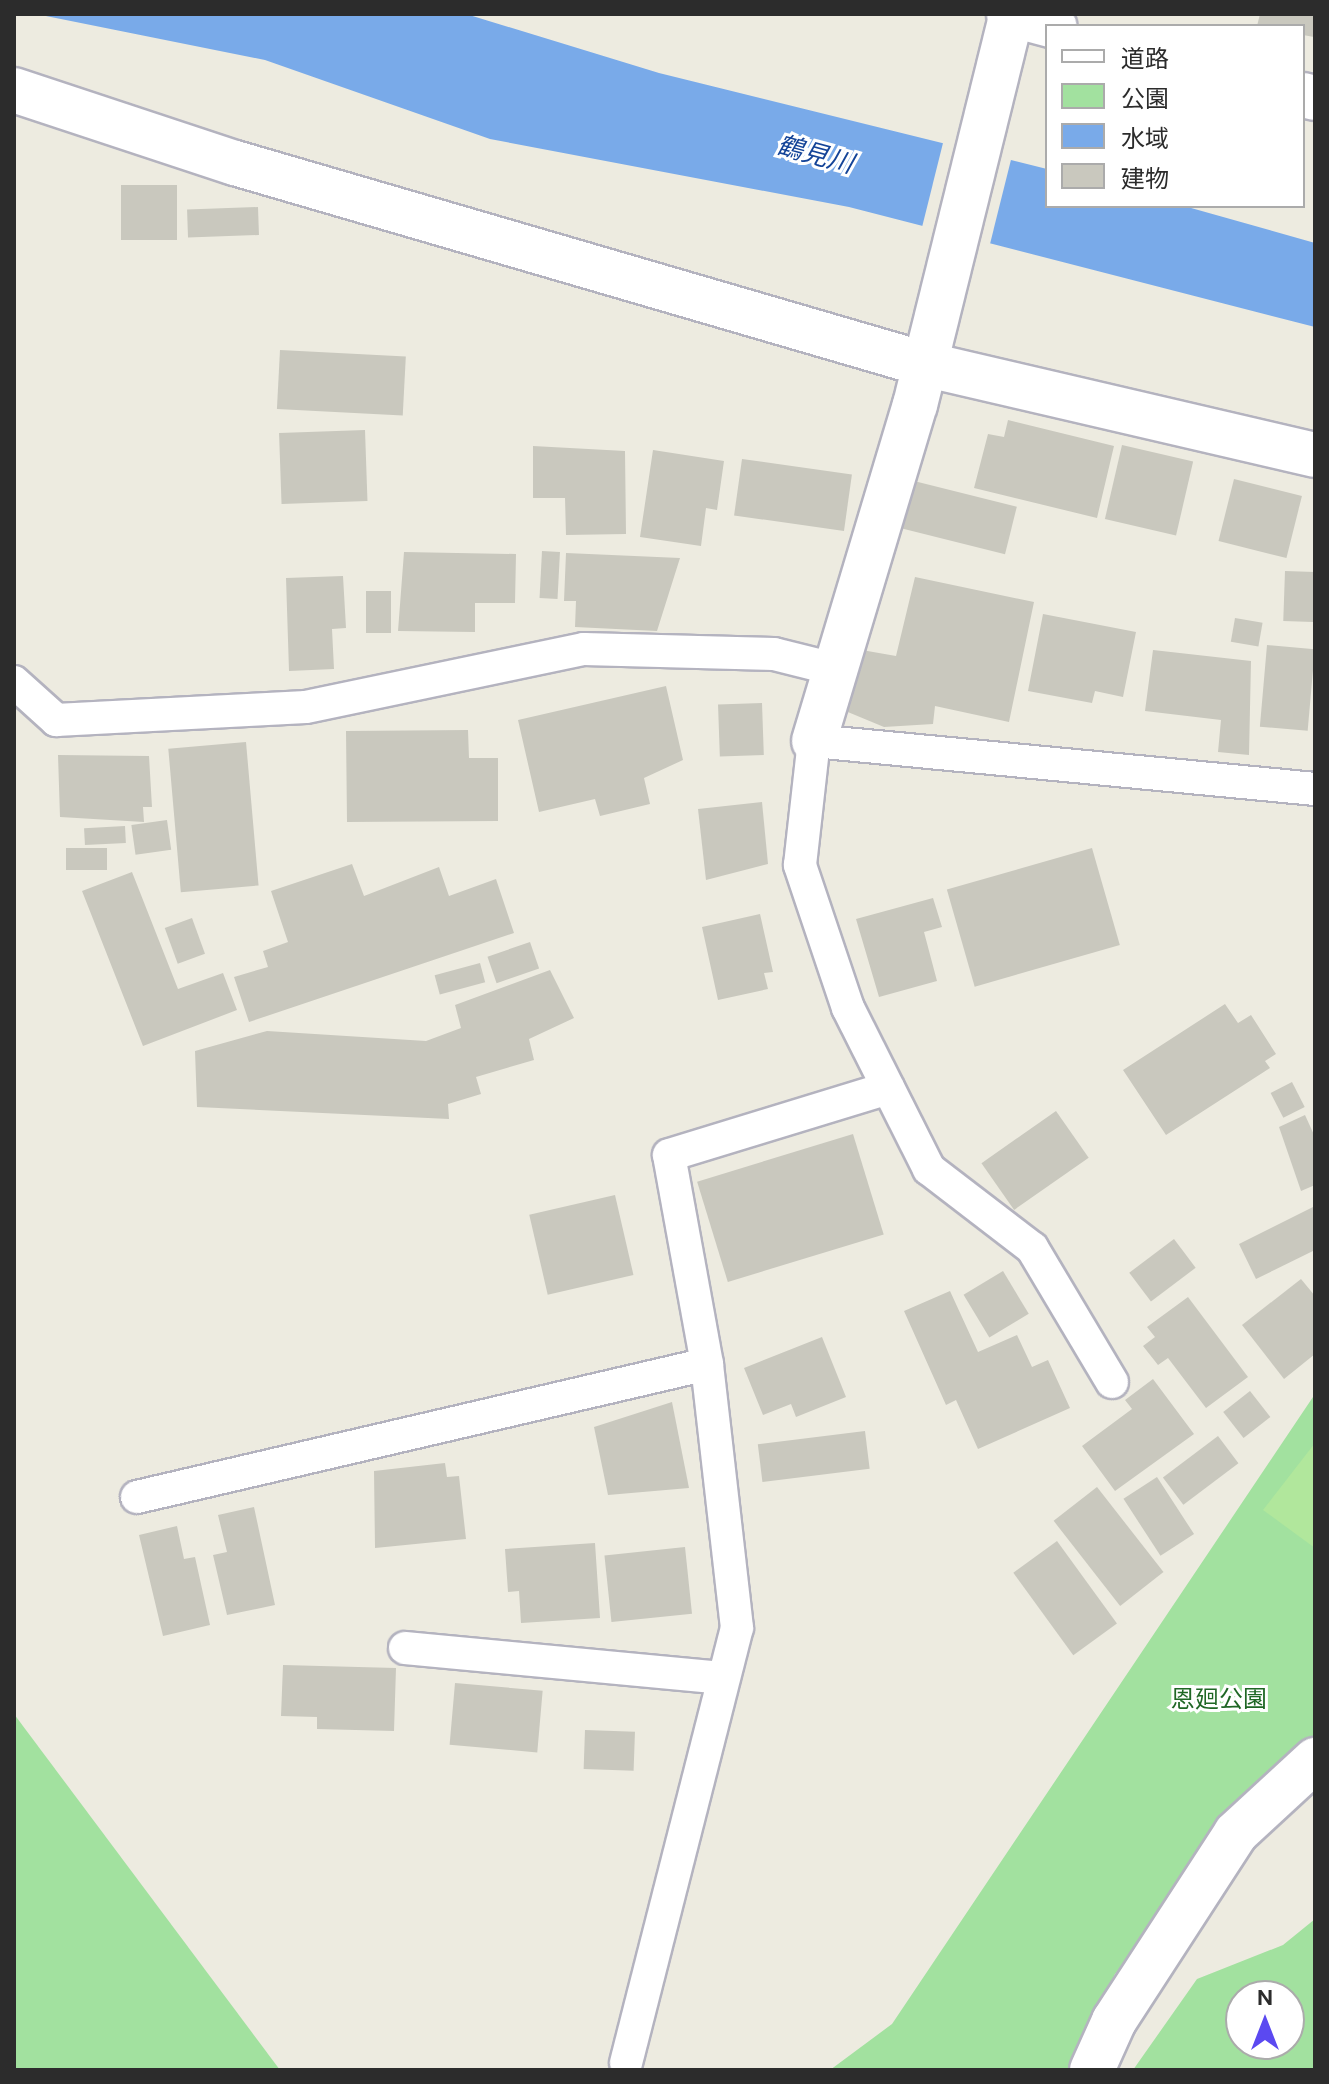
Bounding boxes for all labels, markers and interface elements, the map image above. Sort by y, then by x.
legend [1045,24,1305,208]
text: 道路 [1121,43,1169,74]
text: 公園 [1121,83,1169,114]
text: 水域 [1121,123,1169,154]
water label: 鶴見川 [773,130,857,180]
text: 建物 [1121,163,1169,194]
park label: 恩廻公園 [1171,1685,1267,1713]
north arrow [1225,1980,1305,2060]
text: N [1257,1983,1273,2012]

